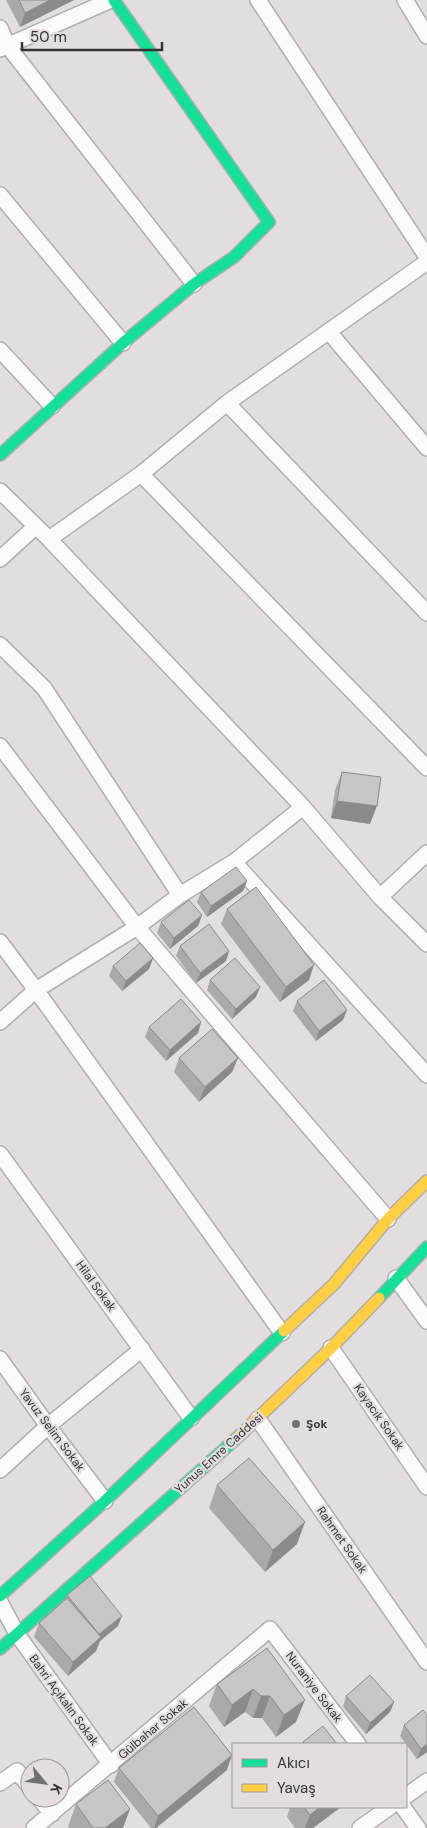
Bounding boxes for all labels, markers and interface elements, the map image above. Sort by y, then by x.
scale bar [22,20,162,52]
text: 50 m [30,27,67,47]
street label: Hilal Sokak [72,1258,120,1314]
street label: Kayacık Sokak [350,1381,408,1453]
street label: Yavuz Selim Sokak [15,1385,89,1475]
street label: Yunus Emre Caddesi [171,1409,267,1497]
place label: Şok [306,1416,328,1432]
marker: Şok [290,1418,302,1430]
street label: Rahmet Sokak [313,1503,371,1577]
street label: Nuraniye Sokak [282,1648,346,1726]
street label: Bahri Açıkalın Sokak [25,1651,103,1749]
street label: Gülbahar Sokak [115,1695,191,1763]
legend [232,1743,407,1808]
text: Akıcı [277,1753,310,1773]
north arrow [20,1758,70,1808]
text: Yavaş [277,1778,316,1798]
text: K [46,1781,66,1798]

